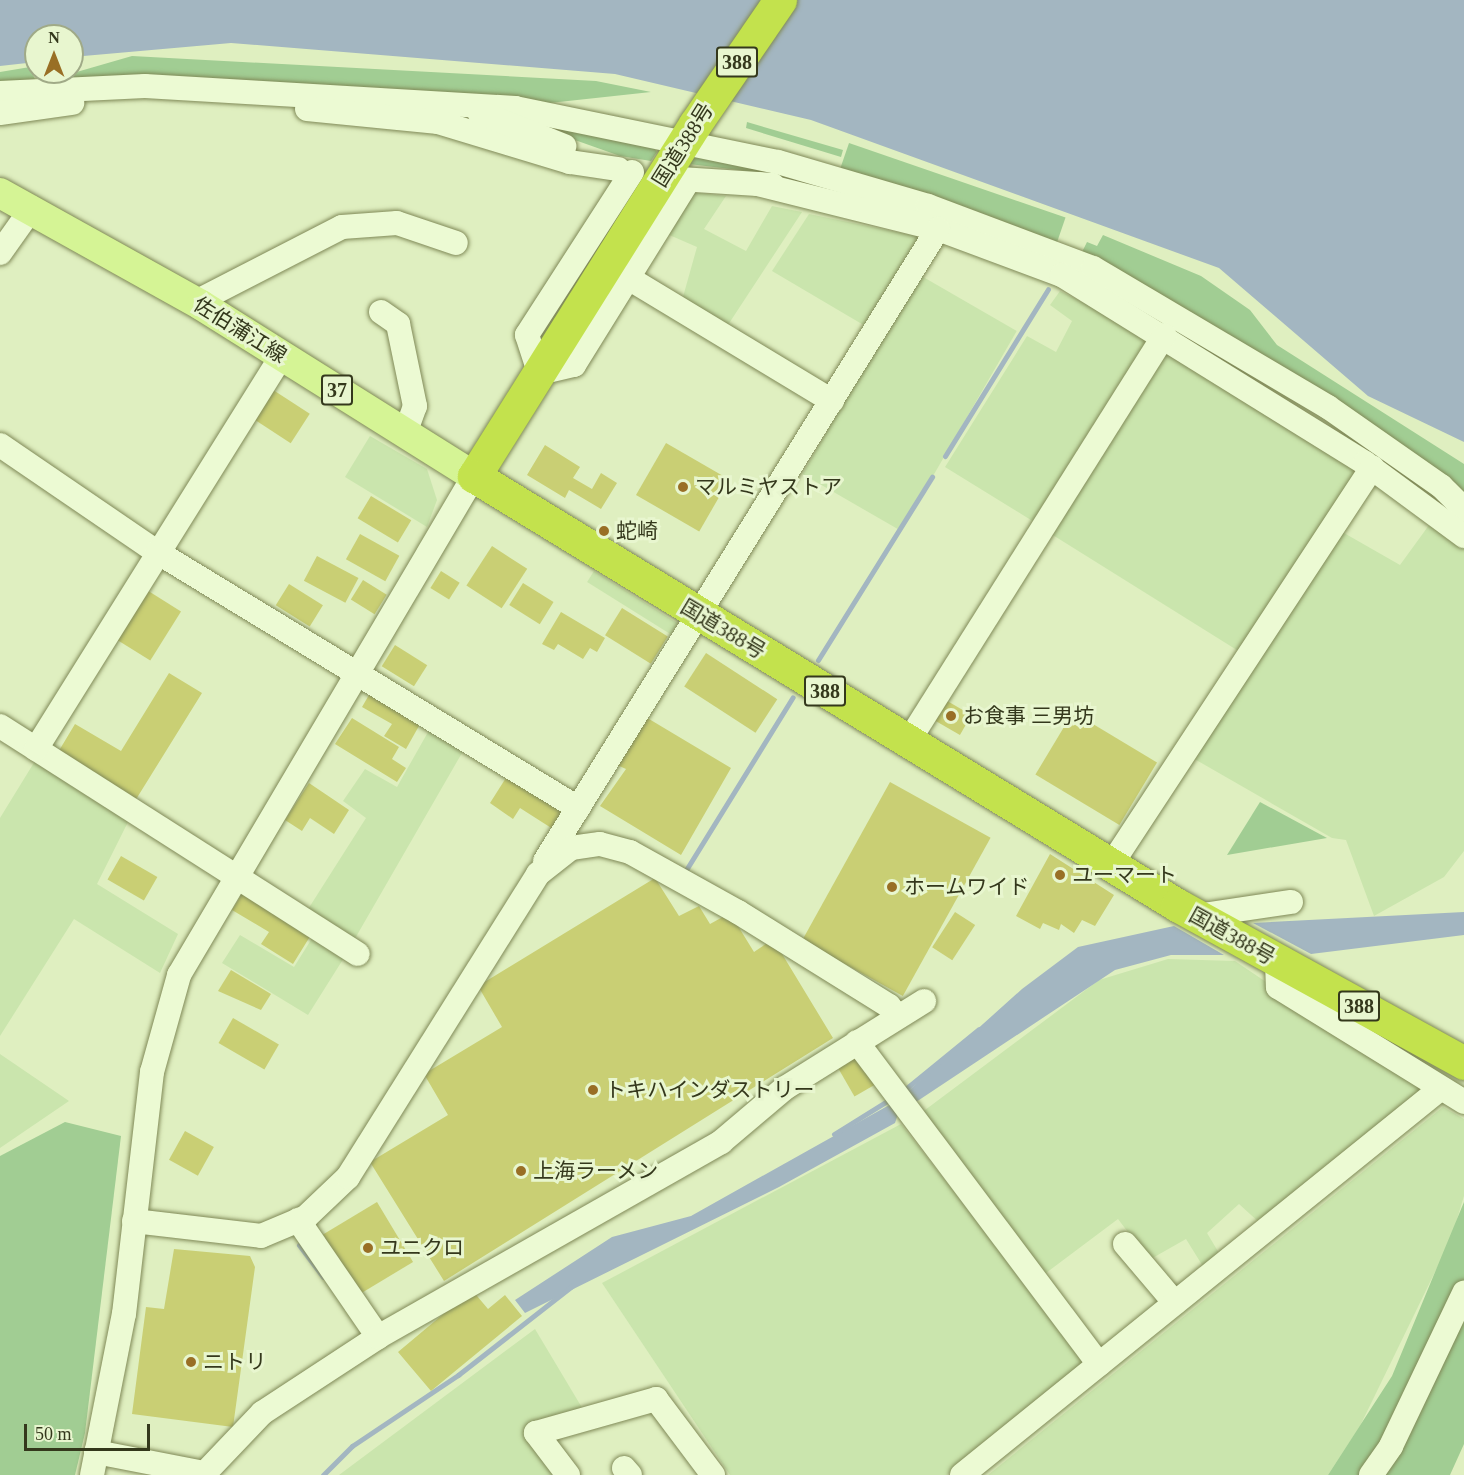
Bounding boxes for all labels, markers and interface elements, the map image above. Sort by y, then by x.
north arrow [24,24,84,84]
text: N [48,29,60,46]
road number: 388 [716,45,758,79]
street label: 国道388号 [647,98,719,192]
street label: 佐伯蒲江線 [189,291,291,369]
road number: 37 [320,373,354,407]
place label: マルミヤストア [695,474,842,500]
marker: マルミヤストア [676,480,690,494]
place label: 蛇崎 [616,518,658,544]
marker: 蛇崎 [597,524,611,538]
street label: 国道388号 [676,594,770,664]
road number: 388 [804,674,846,708]
place label: お食事 三男坊 [963,703,1094,729]
marker: お食事 三男坊 [944,709,958,723]
place label: ユーマート [1072,862,1177,888]
marker: ユーマート [1053,868,1067,882]
place label: ホームワイド [904,874,1030,900]
marker: ホームワイド [885,880,899,894]
street label: 国道388号 [1185,902,1279,970]
road number: 388 [1338,989,1380,1023]
place label: トキハインダストリー [605,1077,815,1103]
marker: トキハインダストリー [586,1083,600,1097]
place label: 上海ラーメン [533,1158,659,1184]
marker: 上海ラーメン [514,1164,528,1178]
place label: ユニクロ [380,1235,464,1261]
marker: ユニクロ [361,1241,375,1255]
place label: ニトリ [203,1349,266,1375]
marker: ニトリ [184,1355,198,1369]
scale bar [27,1412,153,1450]
text: 50 m [35,1424,72,1444]

